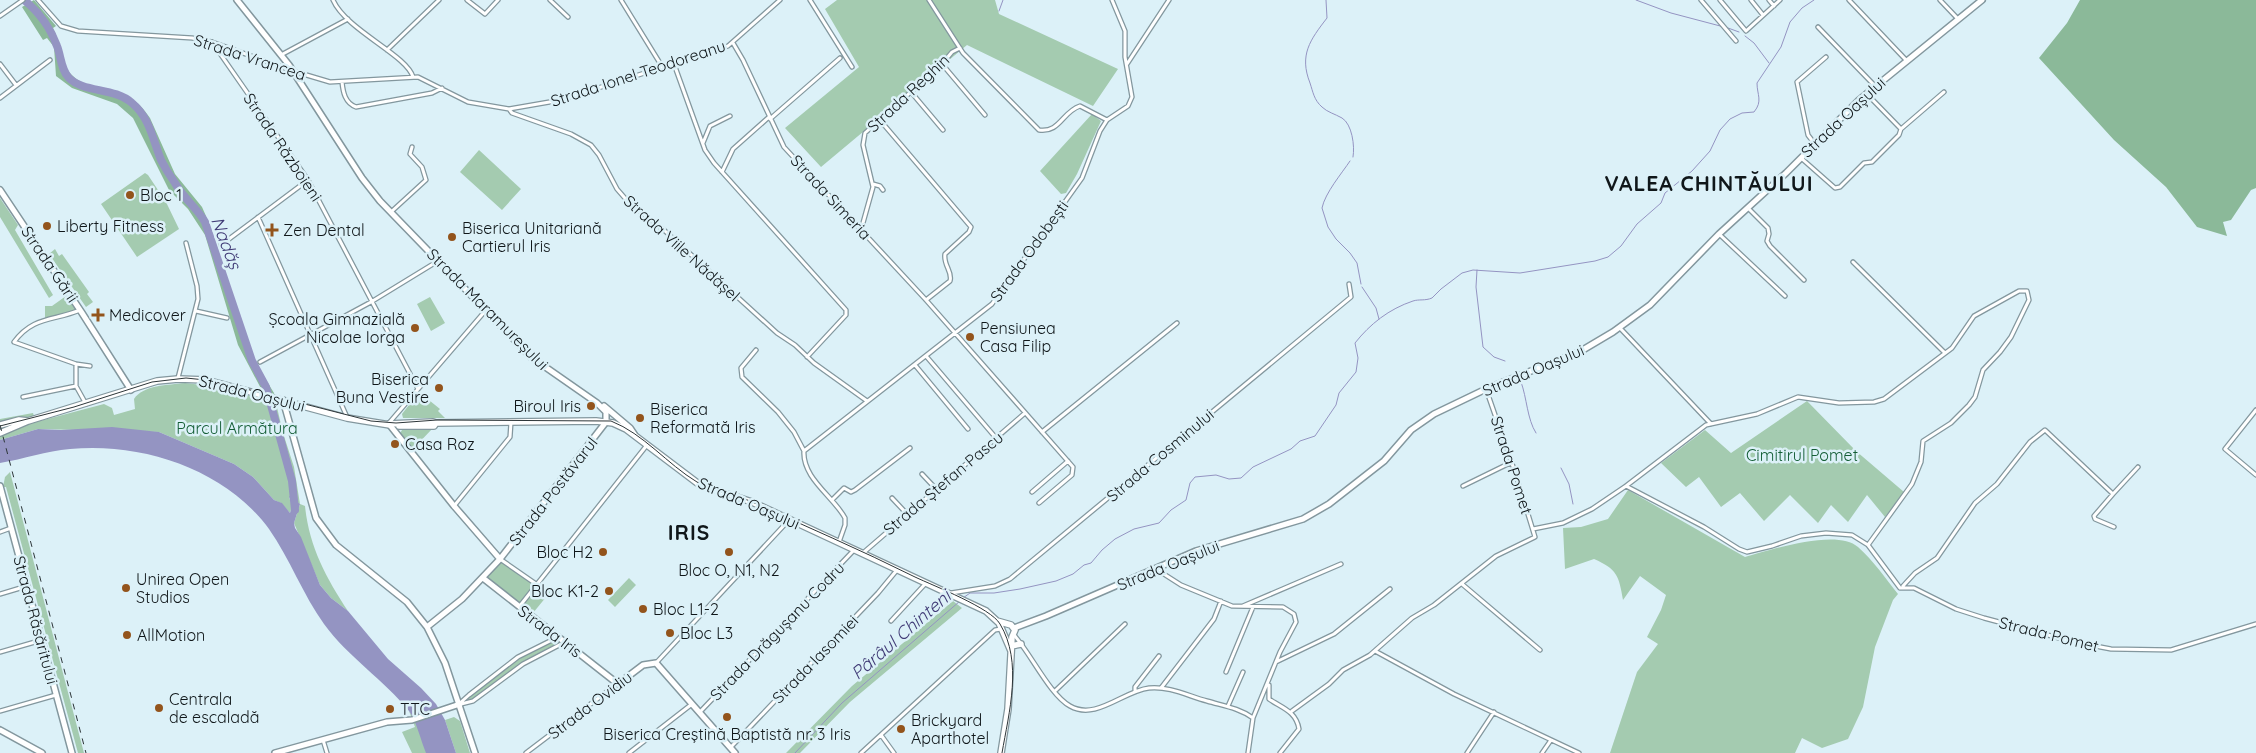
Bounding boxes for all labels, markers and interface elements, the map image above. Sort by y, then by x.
street label: Strada Vrancea [192,30,308,84]
street label: Strada Ionel Teodoreanu [548,35,728,111]
street label: Strada Reghin [863,50,953,136]
street label: Strada Oașului [1796,73,1890,161]
street label: Strada Războieni [239,89,327,205]
street label: Strada Simeria [786,150,876,244]
district label: VALEA CHINTĂULUI [1605,170,1813,196]
place label: Bloc 1 [140,185,182,205]
marker: Bloc 1 [124,189,136,201]
street label: Strada Viile Nădășel [620,191,744,305]
street label: Strada Odobești [985,196,1073,306]
water label: Nadăș [206,213,247,274]
place label: Liberty Fitness [57,216,164,236]
place label: Biserica Unitariană Cartierul Iris [462,218,602,256]
marker: Liberty Fitness [41,220,53,232]
place label: Zen Dental [283,220,365,240]
street label: Strada Gării [17,222,83,306]
marker: Zen Dental [265,223,279,237]
marker: Biserica Unitariană Cartierul Iris [446,231,458,243]
street label: Strada Maramureșului [423,244,553,374]
place label: Medicover [109,305,186,325]
marker: Medicover [91,308,105,322]
place label: Școala Gimnazială Nicolae Iorga [268,309,405,347]
place label: Pensiunea Casa Filip [980,318,1056,356]
marker: Școala Gimnazială Nicolae Iorga [409,322,421,334]
marker: Pensiunea Casa Filip [964,331,976,343]
street label: Strada Oașului [1479,340,1587,400]
place label: Biserica Buna Vestire [336,369,429,407]
street label: Strada Oașului [197,370,307,416]
marker: Biserica Buna Vestire [433,382,445,394]
place label: Biroul Iris [513,396,581,416]
place label: Biserica Reformată Iris [650,399,756,437]
marker: Biroul Iris [585,400,597,412]
street label: Strada Cosminului [1102,404,1218,506]
marker: Biserica Reformată Iris [634,412,646,424]
street label: Strada Pomet [1487,413,1537,517]
park label: Parcul Armătura [176,418,298,438]
street label: Strada Ștefan Pascu [879,427,1007,539]
street label: Strada Postăvarul [504,433,602,549]
place label: Casa Roz [405,434,475,454]
marker: Casa Roz [389,438,401,450]
park label: Cimitirul Pomet [1746,445,1858,465]
street label: Strada Oașului [695,473,803,533]
district label: IRIS [668,519,710,545]
street label: Strada Oașului [1114,535,1222,595]
place label: Bloc H2 [536,542,593,562]
marker: Bloc H2 [597,546,609,558]
marker: Bloc O, N1, N2 [723,546,735,558]
street label: Strada Răsăritului [9,554,63,686]
street label: Strada Drăgușanu Codru [706,558,848,704]
place label: Bloc O, N1, N2 [678,560,780,580]
place label: Unirea Open Studios [136,569,229,607]
place label: Bloc K1-2 [531,581,599,601]
marker: Unirea Open Studios [120,582,132,594]
water label: Pârâul Chinteni [846,584,957,684]
marker: Bloc K1-2 [603,585,615,597]
place label: Bloc L1-2 [653,599,719,619]
street label: Strada Iris [514,600,586,662]
marker: Bloc L1-2 [637,603,649,615]
street label: Strada Iasomiei [768,611,862,707]
street label: Strada Pomet [1997,612,2101,656]
place label: Bloc L3 [680,623,733,643]
place label: AllMotion [137,625,205,645]
marker: Bloc L3 [664,627,676,639]
marker: AllMotion [121,629,133,641]
street label: Strada Ovidiu [544,667,636,743]
place label: Centrala de escaladă [169,689,259,727]
place label: TTC [400,699,430,719]
marker: Centrala de escaladă [153,702,165,714]
marker: TTC [384,703,396,715]
place label: Brickyard Aparthotel [911,710,989,748]
marker: Biserica Creștină Baptistă nr. 3 Iris [721,711,733,723]
marker: Brickyard Aparthotel [895,723,907,735]
place label: Biserica Creștină Baptistă nr. 3 Iris [603,724,851,744]

